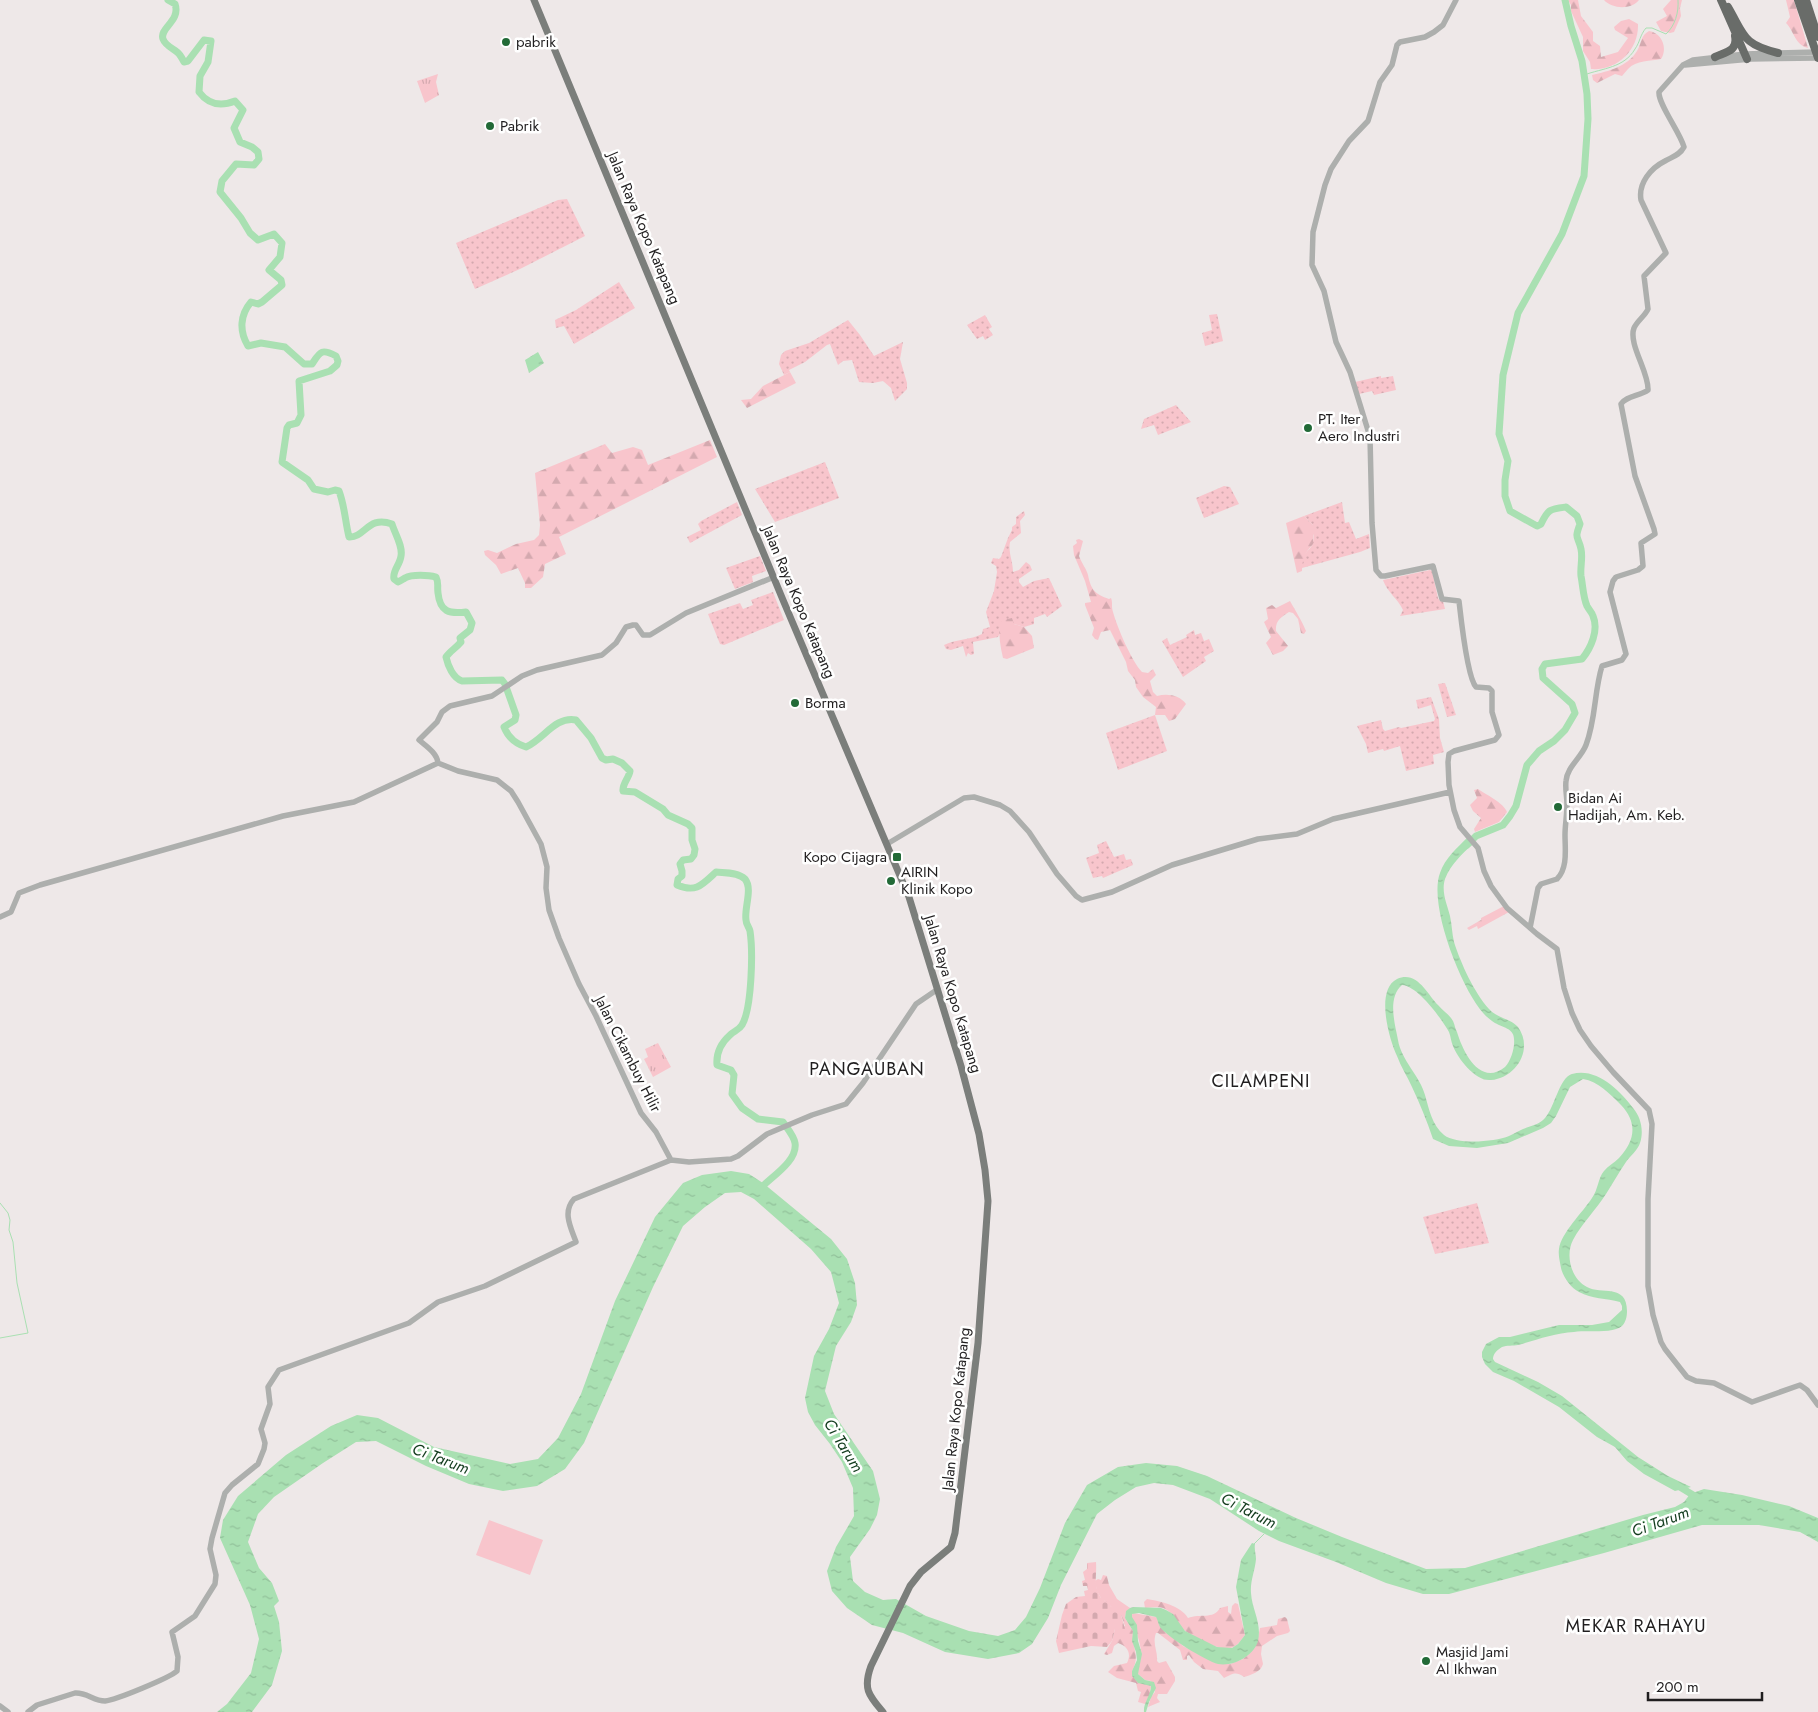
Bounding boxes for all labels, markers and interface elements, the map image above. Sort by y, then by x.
place label: pabrik [516,31,556,53]
marker: pabrik [500,36,512,48]
place label: Pabrik [500,115,540,137]
marker: Pabrik [484,120,496,132]
street label: Jalan Raya Kopo Katapang [601,146,686,308]
place label: PT. Iter Aero Industri [1318,408,1400,447]
marker: PT. Iter Aero Industri [1302,422,1314,434]
street label: Jalan Raya Kopo Katapang [756,520,841,682]
place label: Borma [805,692,846,714]
marker: Borma [789,697,801,709]
place label: Bidan Ai Hadijah, Am. Keb. [1568,787,1685,826]
marker: Bidan Ai Hadijah, Am. Keb. [1552,801,1564,813]
place label: Kopo Cijagra [803,846,887,868]
marker: Kopo Cijagra [891,851,903,863]
place label: AIRIN Klinik Kopo [901,861,973,900]
marker: AIRIN Klinik Kopo [885,875,897,887]
street label: Jalan Raya Kopo Katapang [918,911,987,1076]
street label: Jalan Cikambuy Hilir [588,990,667,1117]
district label: PANGAUBAN [809,1056,925,1082]
district label: CILAMPENI [1212,1068,1310,1094]
street label: Jalan Raya Kopo Katapang [936,1326,976,1494]
water label: Ci Tarum [818,1414,869,1477]
water label: Ci Tarum [409,1437,473,1480]
water label: Ci Tarum [1217,1487,1281,1534]
water label: Ci Tarum [1628,1500,1692,1542]
district label: MEKAR RAHAYU [1566,1613,1706,1639]
place label: Masjid Jami Al Ikhwan [1436,1641,1509,1680]
marker: Masjid Jami Al Ikhwan [1420,1655,1432,1667]
scale bar [1648,1670,1762,1702]
text: 200 m [1656,1676,1699,1698]

